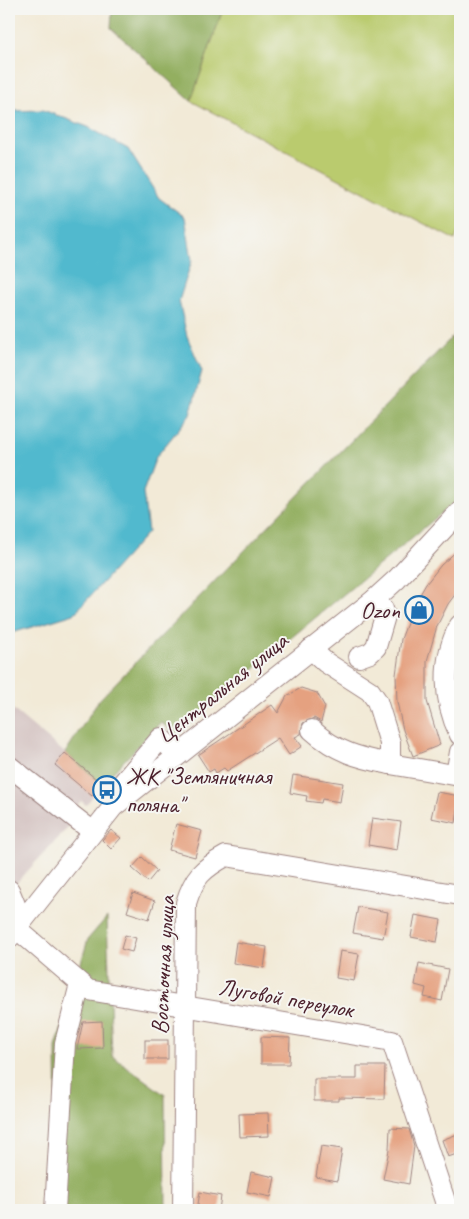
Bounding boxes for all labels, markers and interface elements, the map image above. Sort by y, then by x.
place label: Ozon [361,595,400,625]
shop icon: Ozon [404,595,434,625]
street label: Центральная улица [150,625,295,750]
place label: ЖК "Земляничная поляна" [126,761,273,819]
bus stop icon: ЖК "Земляничная поляна" [92,775,122,805]
street label: Восточная улица [144,893,182,1035]
street label: Луговой переулок [217,971,358,1025]

